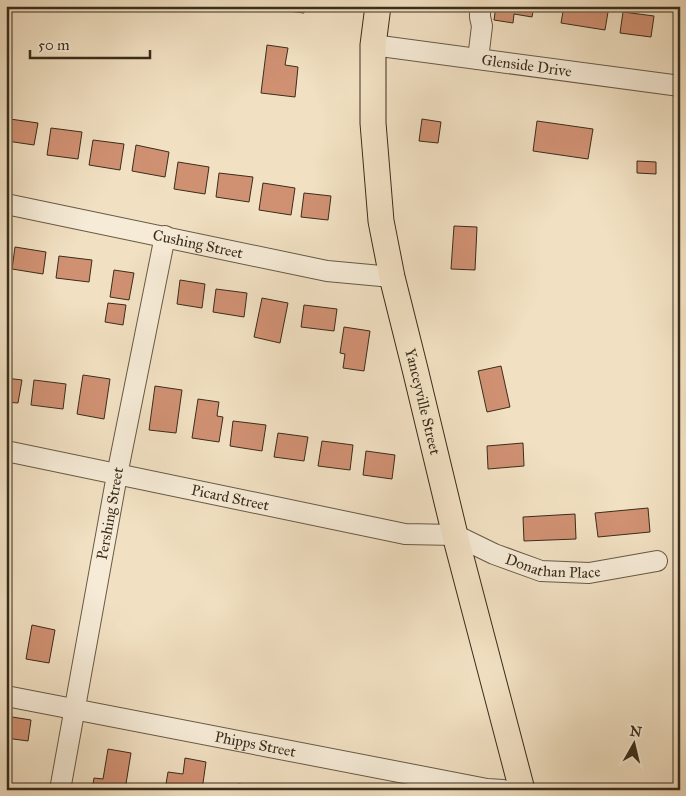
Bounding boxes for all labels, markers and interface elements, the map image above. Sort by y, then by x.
scale bar [30,28,150,60]
text: 50 m [38,36,70,54]
street label: Glenside Drive [481,51,573,80]
street label: Cushing Street [151,226,245,262]
street label: Yanceyville Street [401,346,444,457]
street label: Pershing Street [93,465,127,561]
street label: Picard Street [190,481,271,515]
street label: Donathan Place [503,550,602,582]
north arrow [608,718,658,768]
text: N [629,722,643,741]
street label: Phipps Street [213,728,298,761]

